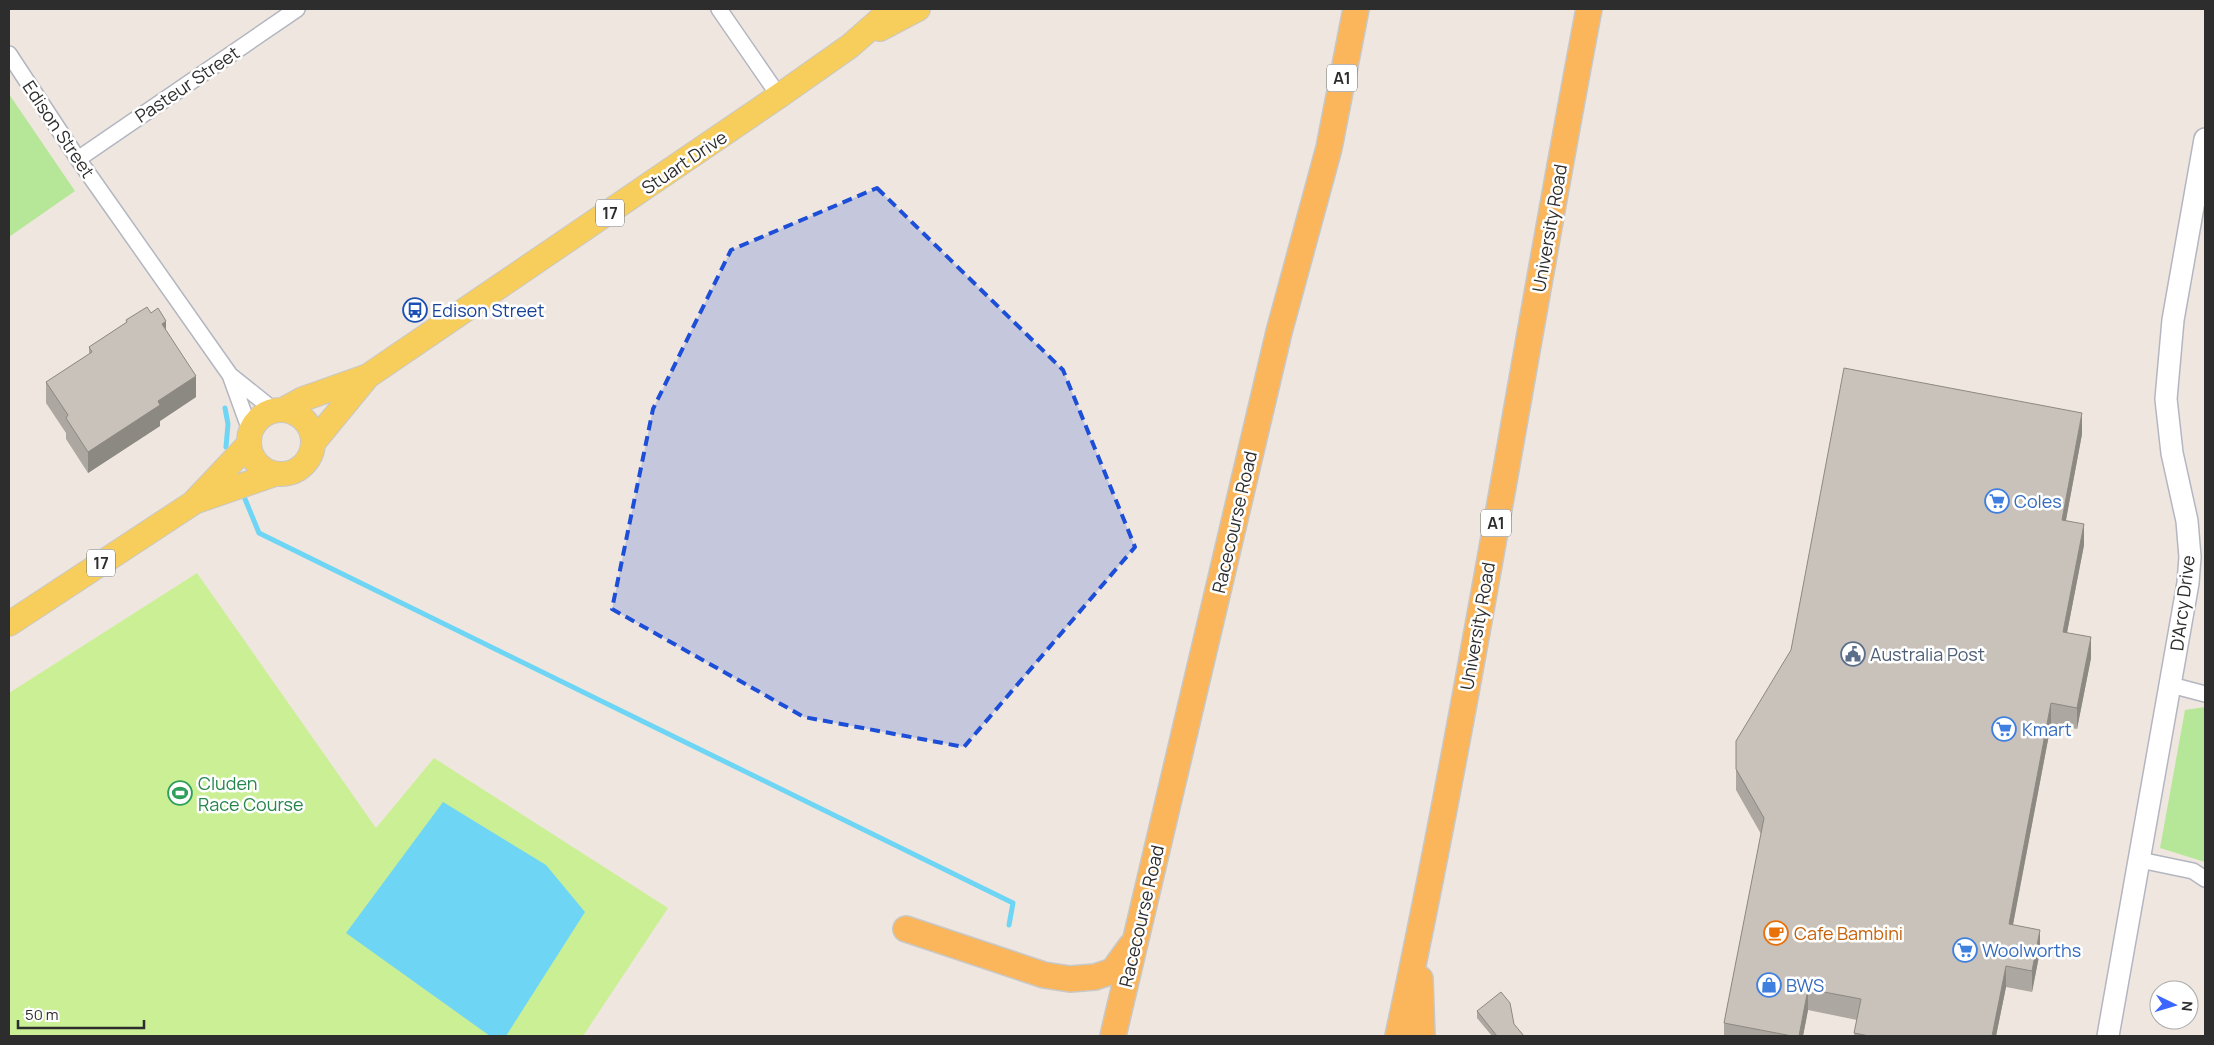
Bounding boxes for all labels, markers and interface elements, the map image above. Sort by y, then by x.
street label: Pasteur Street [130,40,244,128]
road number: A1 [1327,64,1357,92]
street label: Edison Street [18,76,100,182]
street label: Stuart Drive [637,125,731,199]
street label: University Road [1526,162,1572,294]
road number: 17 [596,200,624,227]
bus stop icon: Edison Street [402,297,428,323]
place label: Edison Street [432,298,544,322]
street label: Racecourse Road [1206,449,1262,595]
supermarket icon: Coles [1984,488,2010,514]
place label: Coles [2014,489,2062,513]
road number: A1 [1481,509,1511,536]
road number: 17 [87,550,115,576]
street label: D'Arcy Drive [2164,554,2200,652]
street label: University Road [1454,560,1500,692]
public building icon: Australia Post [1840,641,1866,667]
place label: Australia Post [1870,642,1985,666]
supermarket icon: Kmart [1991,716,2017,742]
place label: Kmart [2022,717,2072,741]
place label: Cluden Race Course [198,771,303,816]
sports icon: Cluden Race Course [167,780,193,806]
street label: Racecourse Road [1113,843,1169,989]
cafe icon: Cafe Bambini [1763,920,1789,946]
place label: Cafe Bambini [1794,921,1903,945]
supermarket icon: Woolworths [1952,937,1978,963]
place label: Woolworths [1982,938,2081,962]
shop icon: BWS [1756,972,1782,998]
place label: BWS [1786,973,1824,997]
north arrow [2149,980,2199,1030]
scale bar [18,998,144,1030]
text: N [2178,1000,2197,1012]
text: 50 m [25,1004,59,1025]

